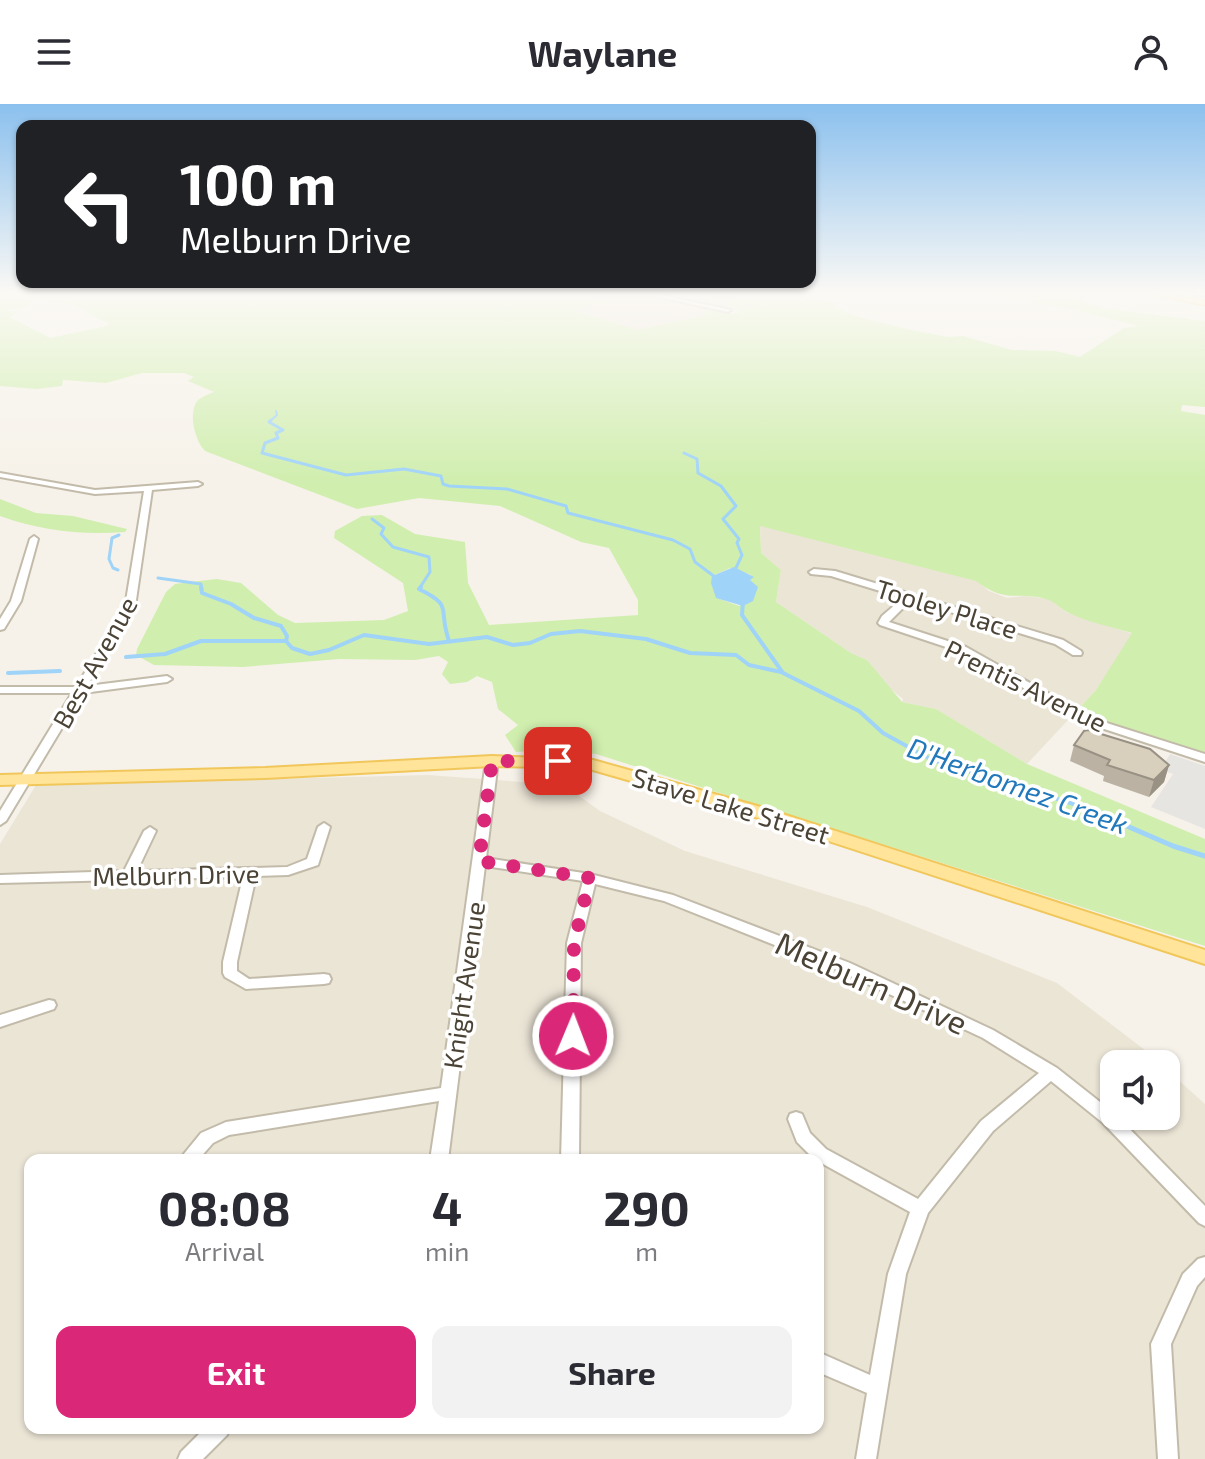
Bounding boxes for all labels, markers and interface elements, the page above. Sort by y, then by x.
icon: menu [32,30,76,74]
icon: person [1129,30,1173,74]
text: Waylane [528,31,677,74]
text: 100 m [180,149,336,216]
icon: left [48,152,152,256]
text: Melburn Drive [180,217,411,260]
street label: Tooley Place [873,572,1021,644]
street label: Best Avenue [45,591,143,733]
street label: Prentis Avenue [940,632,1112,738]
pin [524,727,592,795]
water label: D'Herbomez Creek [903,729,1133,841]
icon: arrive [536,739,580,783]
street label: Stave Lake Street [629,760,833,850]
street label: Melburn Drive [92,857,260,891]
street label: Knight Avenue [436,899,490,1071]
street label: Melburn Drive [770,923,974,1041]
position arrow [531,994,615,1078]
map controls [1100,1050,1180,1130]
button: sound [1100,1050,1180,1130]
text: 08:08 [158,1178,291,1236]
text: 4 [432,1178,462,1236]
text: 290 [603,1178,690,1236]
text: Arrival [185,1235,264,1266]
text: min [425,1235,469,1266]
text: m [635,1235,658,1266]
button: Exit [56,1326,416,1418]
button: Share [432,1326,792,1418]

